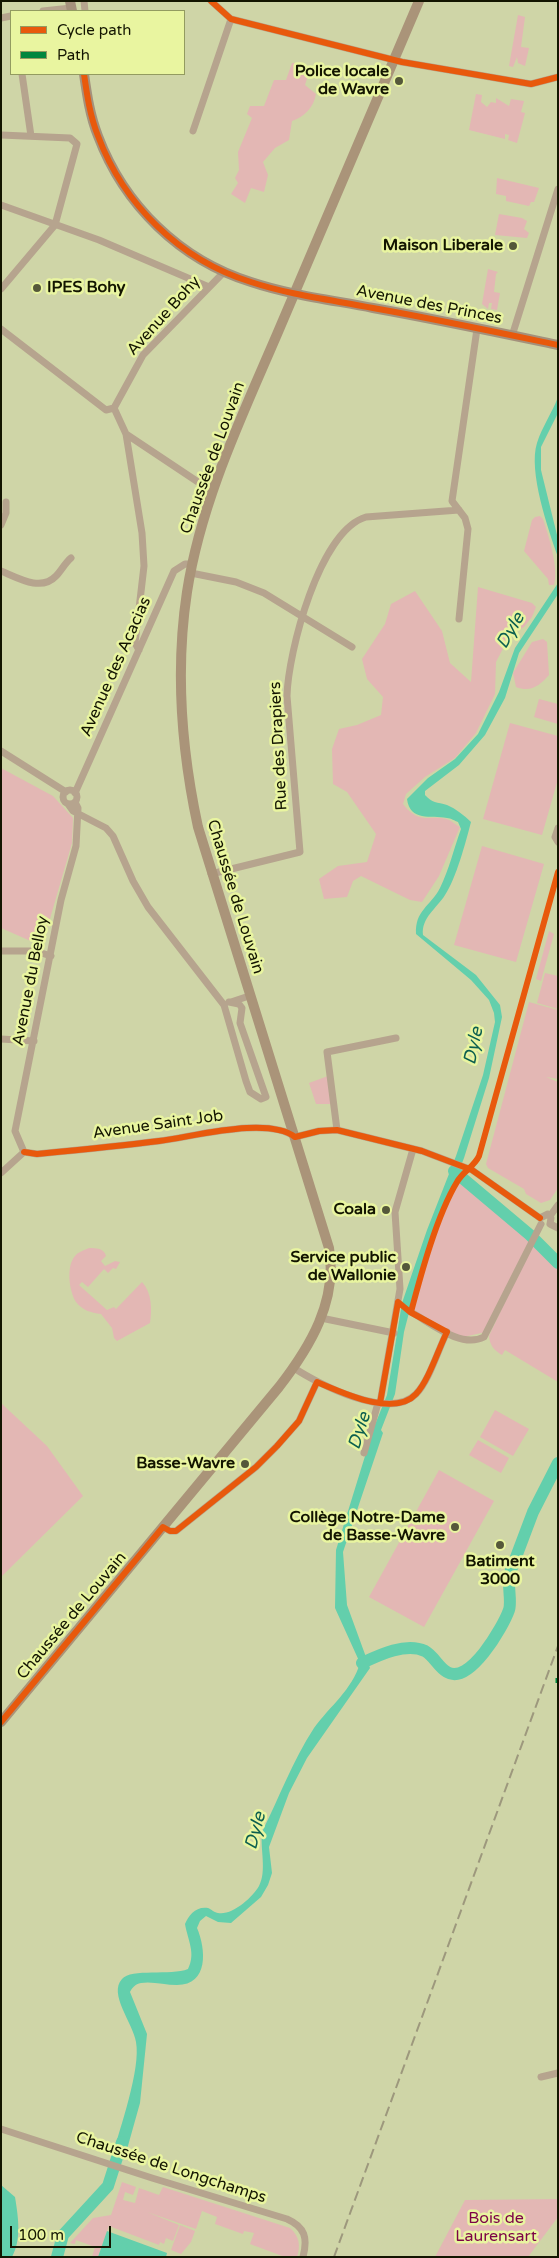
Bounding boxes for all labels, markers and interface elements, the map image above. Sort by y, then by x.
legend [10,10,185,75]
text: Cycle path [57,21,131,39]
text: Path [57,46,90,64]
place label: Police locale de Wavre [295,62,389,100]
marker: Police locale de Wavre [393,75,405,87]
place label: Maison Liberale [383,236,503,256]
marker: Maison Liberale [507,240,519,252]
street label: Avenue Bohy [123,272,205,360]
place label: IPES Bohy [47,278,125,298]
street label: Avenue des Princes [354,281,504,329]
marker: IPES Bohy [31,282,43,294]
street label: Chaussée de Louvain [177,379,249,537]
street label: Avenue des Acacias [77,594,155,740]
water label: Dyle [492,609,530,653]
street label: Rue des Drapiers [266,681,292,811]
street label: Chaussée de Louvain [202,818,268,976]
street label: Avenue du Belloy [9,915,53,1047]
water label: Dyle [460,1025,488,1067]
street label: Avenue Saint Job [92,1106,224,1144]
place label: Coala [333,1200,376,1220]
marker: Coala [380,1204,392,1216]
place label: Service public de Wallonie [290,1248,396,1286]
marker: Service public de Wallonie [400,1261,412,1273]
water label: Dyle [344,1410,376,1452]
place label: Basse-Wavre [136,1454,235,1474]
marker: Basse-Wavre [239,1458,251,1470]
place label: Collège Notre-Dame de Basse-Wavre [290,1508,445,1546]
marker: Collège Notre-Dame de Basse-Wavre [449,1521,461,1533]
marker: Batiment 3000 [494,1539,506,1551]
street label: Chaussée de Louvain [13,1548,131,1684]
place label: Batiment 3000 [465,1552,535,1590]
water label: Dyle [241,1810,271,1852]
street label: Chaussée de Longchamps [73,2128,269,2208]
park label: Bois de Laurensart [455,2209,537,2247]
scale bar [12,2216,114,2248]
text: 100 m [18,2226,64,2244]

